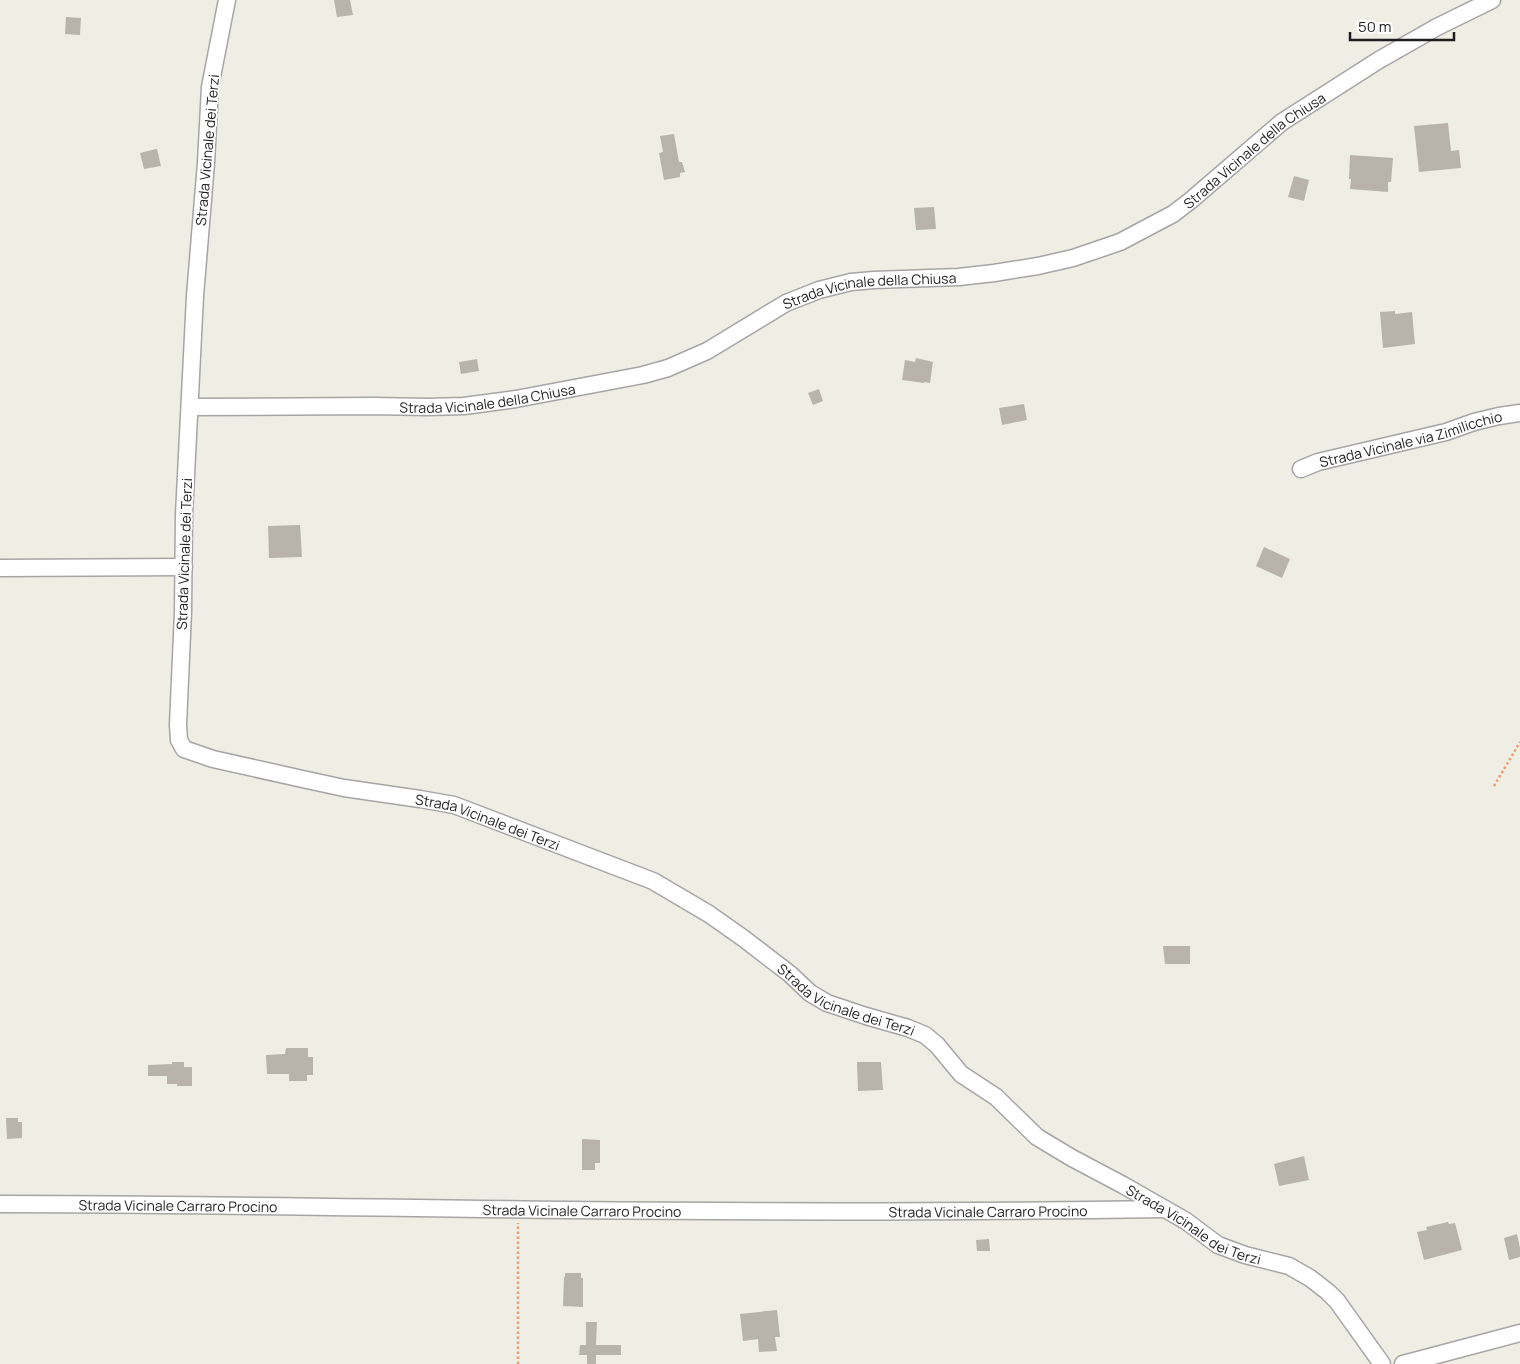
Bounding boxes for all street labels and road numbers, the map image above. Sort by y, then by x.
street label: Strada Vicinale dei Terzi [191,73,223,227]
street label: Strada Vicinale della Chiusa [1179,87,1329,213]
street label: Strada Vicinale della Chiusa [779,268,957,313]
street label: Strada Vicinale della Chiusa [399,379,577,417]
street label: Strada Vicinale via Zimilicchio [1317,406,1504,471]
street label: Strada Vicinale dei Terzi [172,478,196,630]
street label: Strada Vicinale dei Terzi [414,789,563,854]
street label: Strada Vicinale dei Terzi [774,959,918,1039]
street label: Strada Vicinale dei Terzi [1123,1180,1263,1268]
street label: Strada Vicinale Carraro Procino [78,1195,278,1216]
street label: Strada Vicinale Carraro Procino [482,1199,681,1220]
street label: Strada Vicinale Carraro Procino [888,1201,1088,1221]

